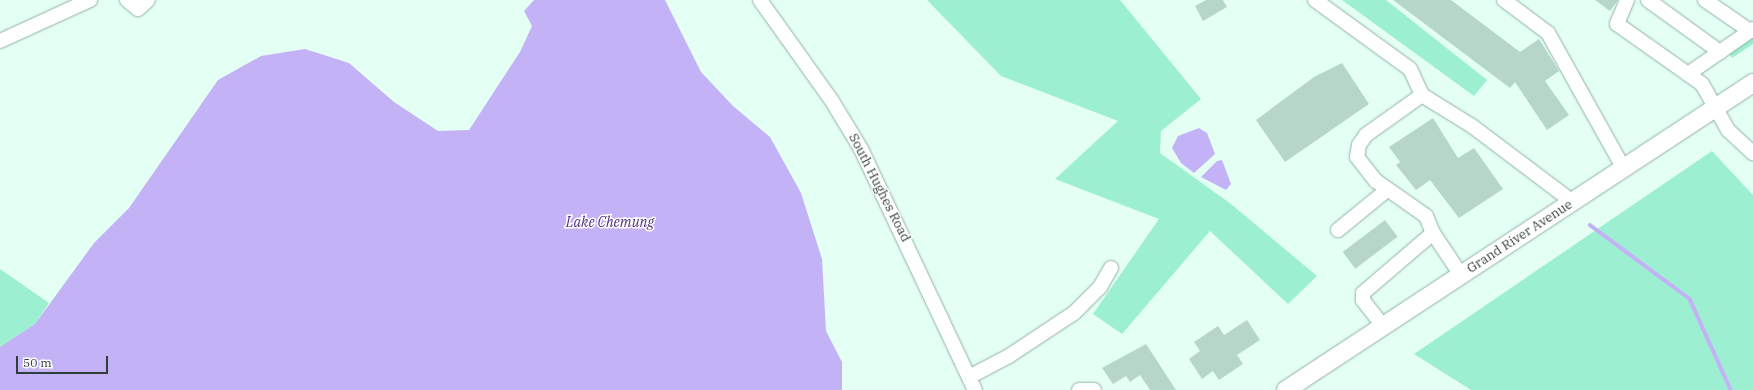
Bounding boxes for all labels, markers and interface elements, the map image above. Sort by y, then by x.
street label: South Hughes Road [845,131,913,245]
street label: Grand River Avenue [1464,197,1576,277]
water label: Lake Chemung [566,214,654,230]
scale bar [18,348,110,374]
text: 50 m [23,355,52,370]

